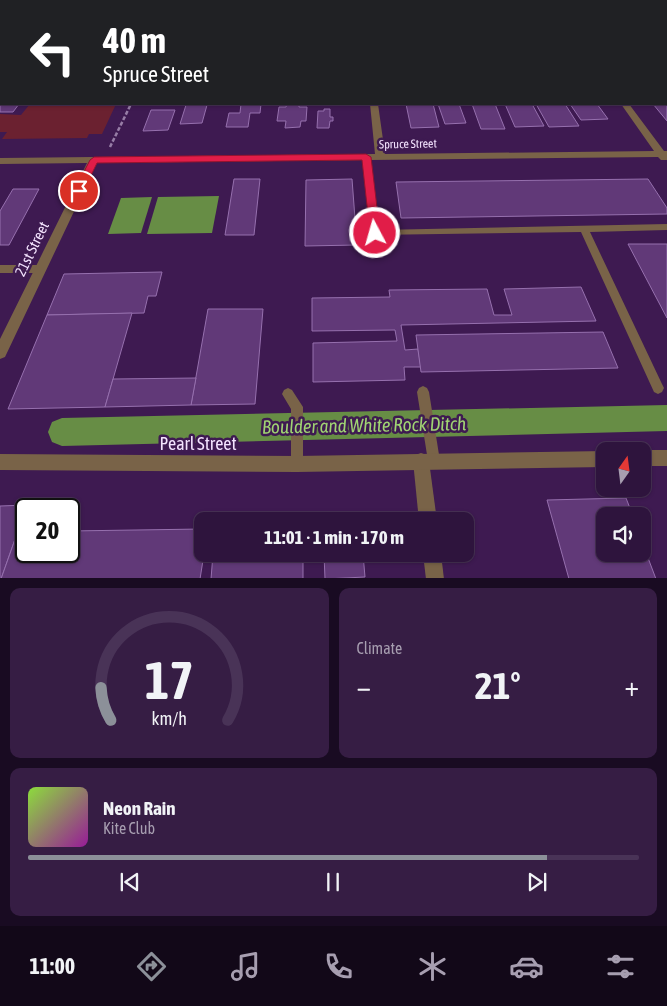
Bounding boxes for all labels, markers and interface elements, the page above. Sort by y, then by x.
icon: left [20,20,85,85]
text: 40 m [103,20,166,60]
text: Spruce Street [103,61,209,87]
street label: Spruce Street [379,136,438,152]
pin [58,170,100,212]
icon: arrive [65,177,93,205]
position arrow [348,206,400,258]
street label: 21st Street [11,219,52,279]
water label: Boulder and White Rock Ditch [262,412,466,438]
street label: Pearl Street [159,433,237,454]
north arrow [596,442,651,498]
map controls [596,442,651,562]
speed limit sign: 20 [15,498,80,563]
button: sound [596,507,651,562]
text: 11:01 · 1 min · 170 m [264,526,404,548]
text: Climate [357,639,402,657]
text: 17 [145,650,194,710]
text: 21° [475,664,521,707]
text: − [357,670,371,702]
text: + [624,670,639,702]
text: km/h [152,708,187,729]
text: Neon Rain [103,797,175,819]
text: Kite Club [103,819,155,837]
icon: previous [116,868,144,896]
icon: pause [319,868,347,896]
icon: next [523,868,551,896]
icon: directions [134,949,169,984]
icon: music [228,949,263,984]
icon: phone [321,949,356,984]
icon: climate [415,949,450,984]
icon: car [509,949,544,984]
icon: filters [603,949,638,984]
text: 11:00 [29,953,75,979]

